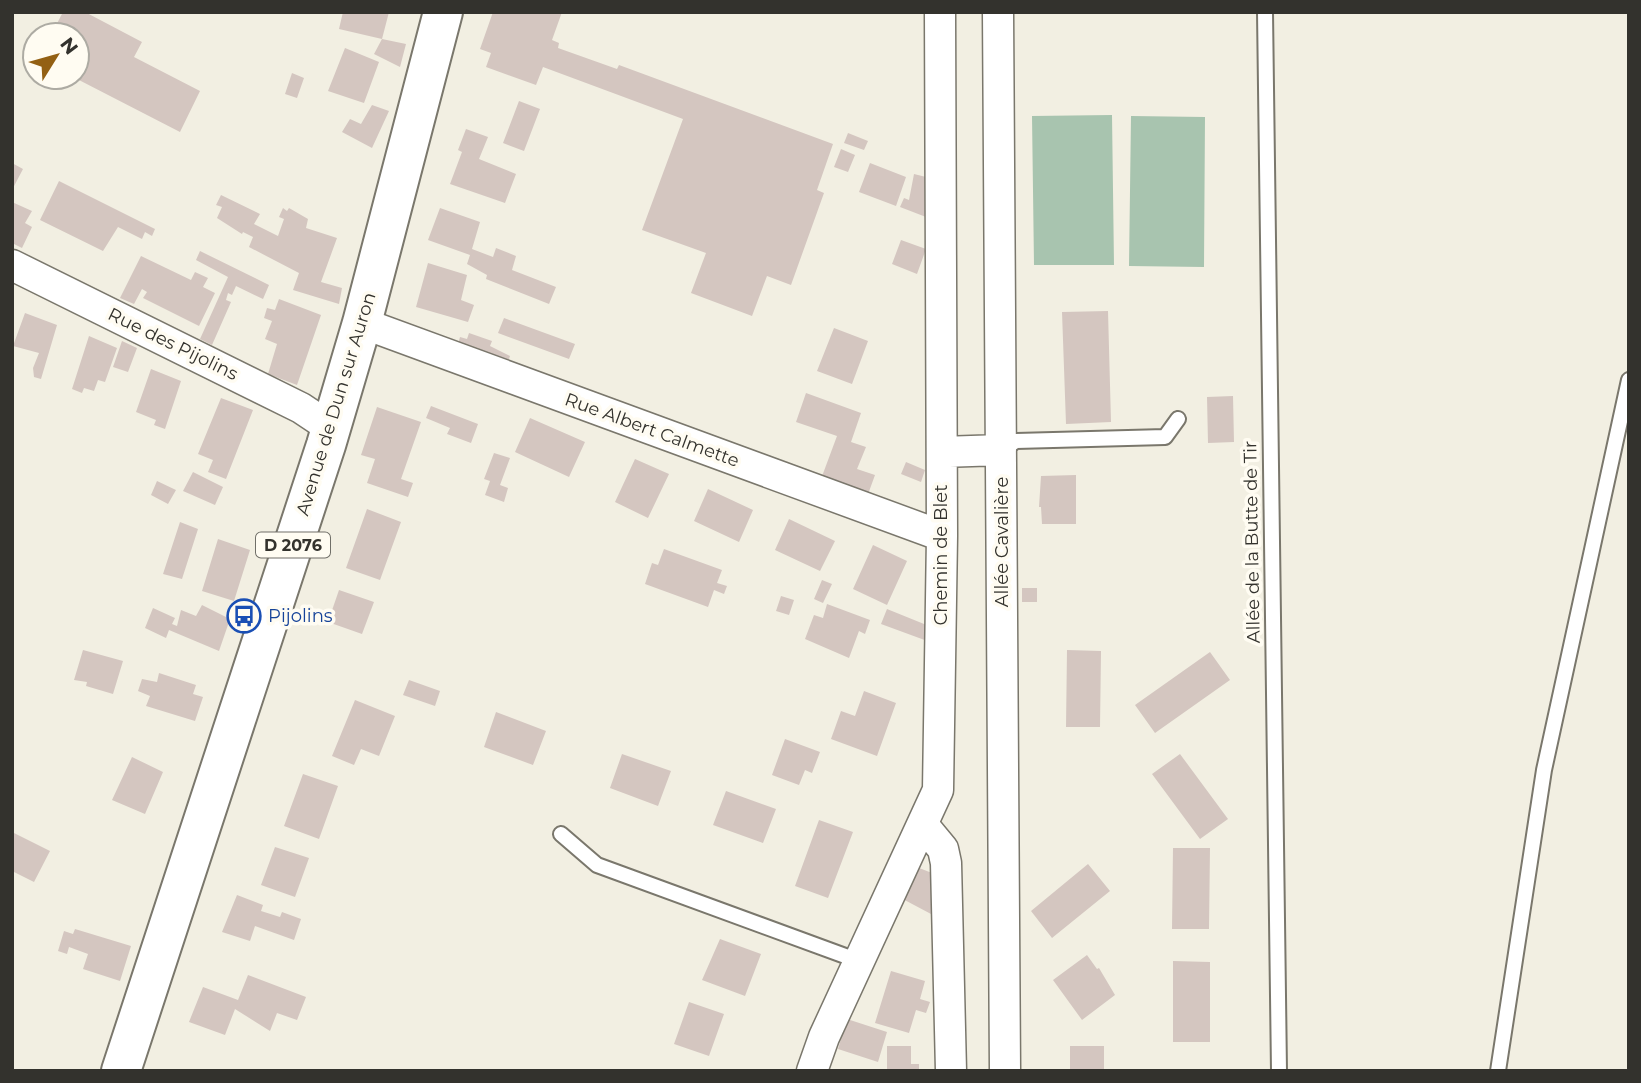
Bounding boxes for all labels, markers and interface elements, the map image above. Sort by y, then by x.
north arrow [21,21,91,91]
text: N [55,33,83,59]
street label: Avenue de Dun sur Auron [292,290,380,518]
street label: Rue des Pijolins [104,303,242,385]
street label: Rue Albert Calmette [562,388,742,472]
street label: Allée de la Butte de Tir [1239,441,1265,643]
street label: Allée Cavalière [991,477,1013,607]
street label: Chemin de Blet [930,484,952,626]
road number: D 2076 [256,532,330,558]
bus stop icon: Pijolins [225,597,263,635]
place label: Pijolins [268,605,333,627]

